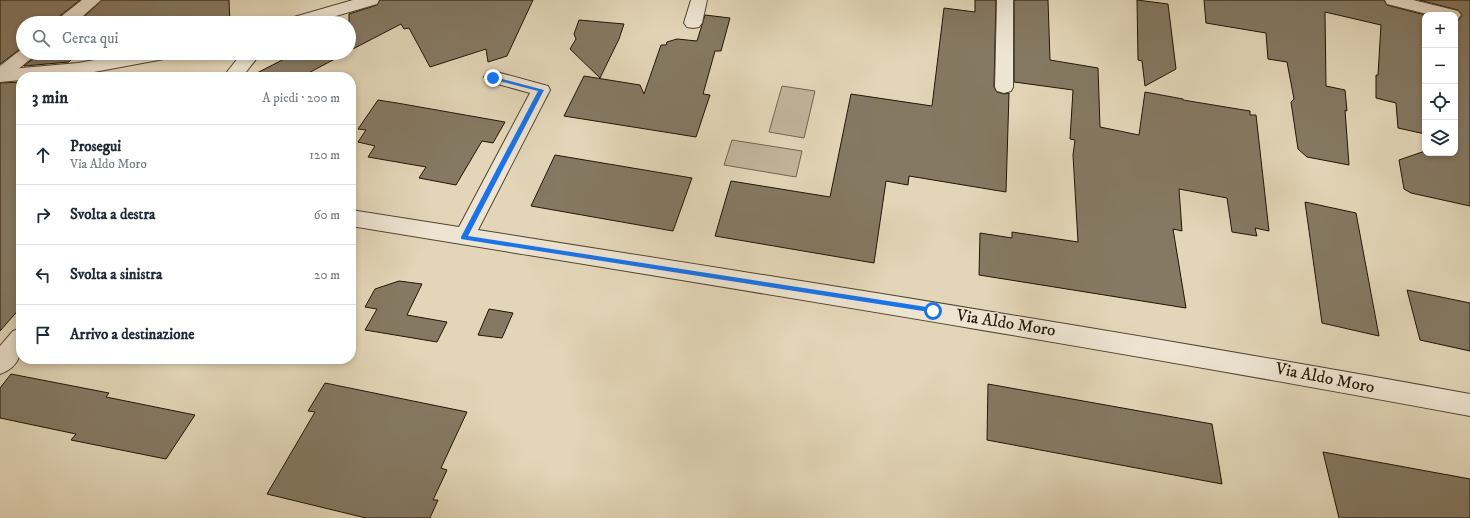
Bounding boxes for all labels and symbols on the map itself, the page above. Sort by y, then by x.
route end [484,69,502,87]
route start [924,302,942,320]
street label: Via Aldo Moro [954,304,1057,342]
street label: Via Aldo Moro [1273,357,1376,398]

